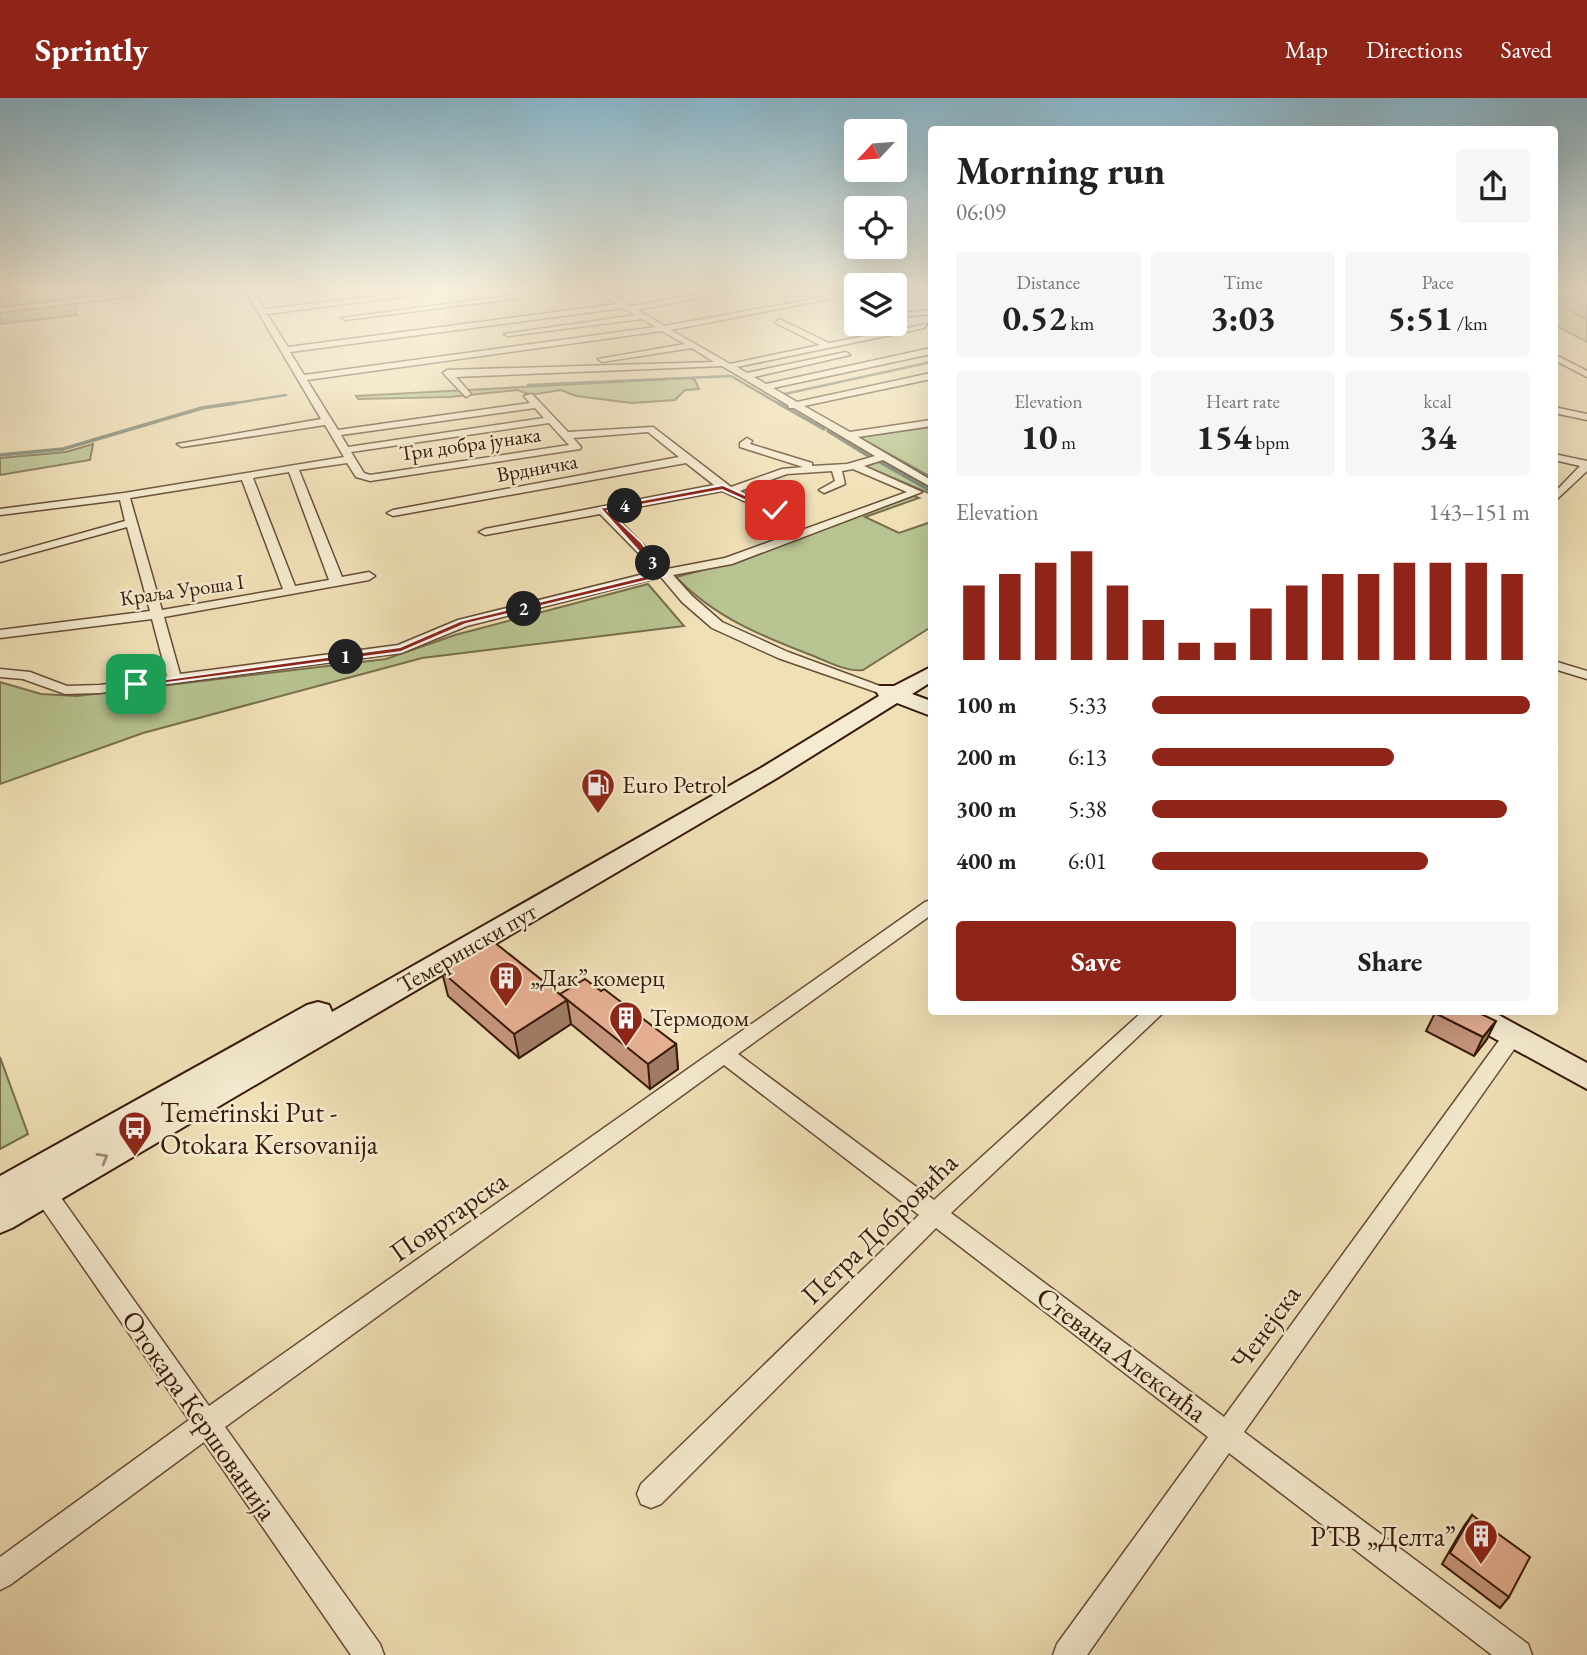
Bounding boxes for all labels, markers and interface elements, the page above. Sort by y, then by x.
text: Sprintly [35,28,148,71]
text: Map [1285,34,1328,65]
text: Directions [1366,34,1463,65]
text: Saved [1501,34,1552,65]
north arrow [844,119,906,182]
map controls [844,119,907,336]
text: Morning run [956,146,1165,195]
button: share [1456,149,1530,223]
button: locate [844,196,907,259]
text: 06:09 [956,197,1006,227]
text: Distance [1017,270,1080,295]
text: Time [1223,270,1263,295]
text: Pace [1422,270,1454,295]
button: layers [844,273,907,336]
text: 0.52 [1002,295,1067,340]
text: 3:03 [1210,295,1276,340]
text: 5:51 [1387,295,1453,340]
text: km [1067,311,1094,336]
text: /km [1453,311,1488,336]
text: Elevation [1014,389,1083,414]
text: Heart rate [1206,389,1280,414]
text: kcal [1423,389,1452,414]
text: 10 [1021,414,1058,459]
text: 154 [1196,414,1252,459]
text: 34 [1419,414,1456,459]
street label: Три добра јунака [398,420,543,467]
text: m [1058,430,1076,455]
text: bpm [1252,430,1290,455]
street label: Врдничка [494,447,580,488]
pin [745,480,805,540]
pin: 4 [608,488,642,524]
icon: check [756,491,794,529]
text: 4 [619,493,630,518]
text: Elevation [956,497,1039,527]
text: 143–151 m [1429,497,1530,527]
pin: 3 [636,546,670,580]
text: 3 [647,550,658,575]
street label: Краља Уроша I [118,567,246,612]
pin: 2 [506,592,542,626]
text: 2 [518,596,529,621]
pin: 1 [328,640,364,674]
text: 1 [340,644,351,669]
pin [106,654,166,714]
icon: arrive [117,665,155,703]
text: 100 m [956,690,1017,720]
text: 5:33 [1068,690,1107,720]
text: 200 m [956,742,1017,772]
text: 6:13 [1068,742,1107,772]
fuel station icon: Euro Petrol [579,766,617,815]
place label: Euro Petrol [622,769,727,800]
text: 300 m [956,794,1017,824]
text: 5:38 [1068,794,1107,824]
text: 400 m [956,846,1017,876]
text: 6:01 [1068,846,1107,876]
street label: Темерински пут [392,895,542,1000]
button: Save [956,921,1236,1001]
button: Share [1250,921,1530,1001]
building icon: „Дак” комерц [487,959,525,1008]
place label: „Дак” комерц [530,962,665,993]
building icon: Термодом [607,999,645,1048]
place label: Термодом [650,1002,749,1033]
place label: Temerinski Put - Otokara Kersovanija [160,1094,379,1162]
bus stop icon: Temerinski Put - Otokara Kersovanija [116,1109,154,1158]
street label: Петра Добровића [793,1144,965,1312]
one-way arrow [96,1153,108,1166]
street label: Повртарска [382,1162,515,1270]
street label: Ченејска [1222,1277,1309,1377]
street label: Стевана Алексића [1029,1278,1215,1430]
street label: Отокара Кершованија [114,1303,286,1528]
building icon: РТВ „Делта” [1462,1517,1500,1566]
place label: РТВ „Делта” [1310,1518,1456,1554]

